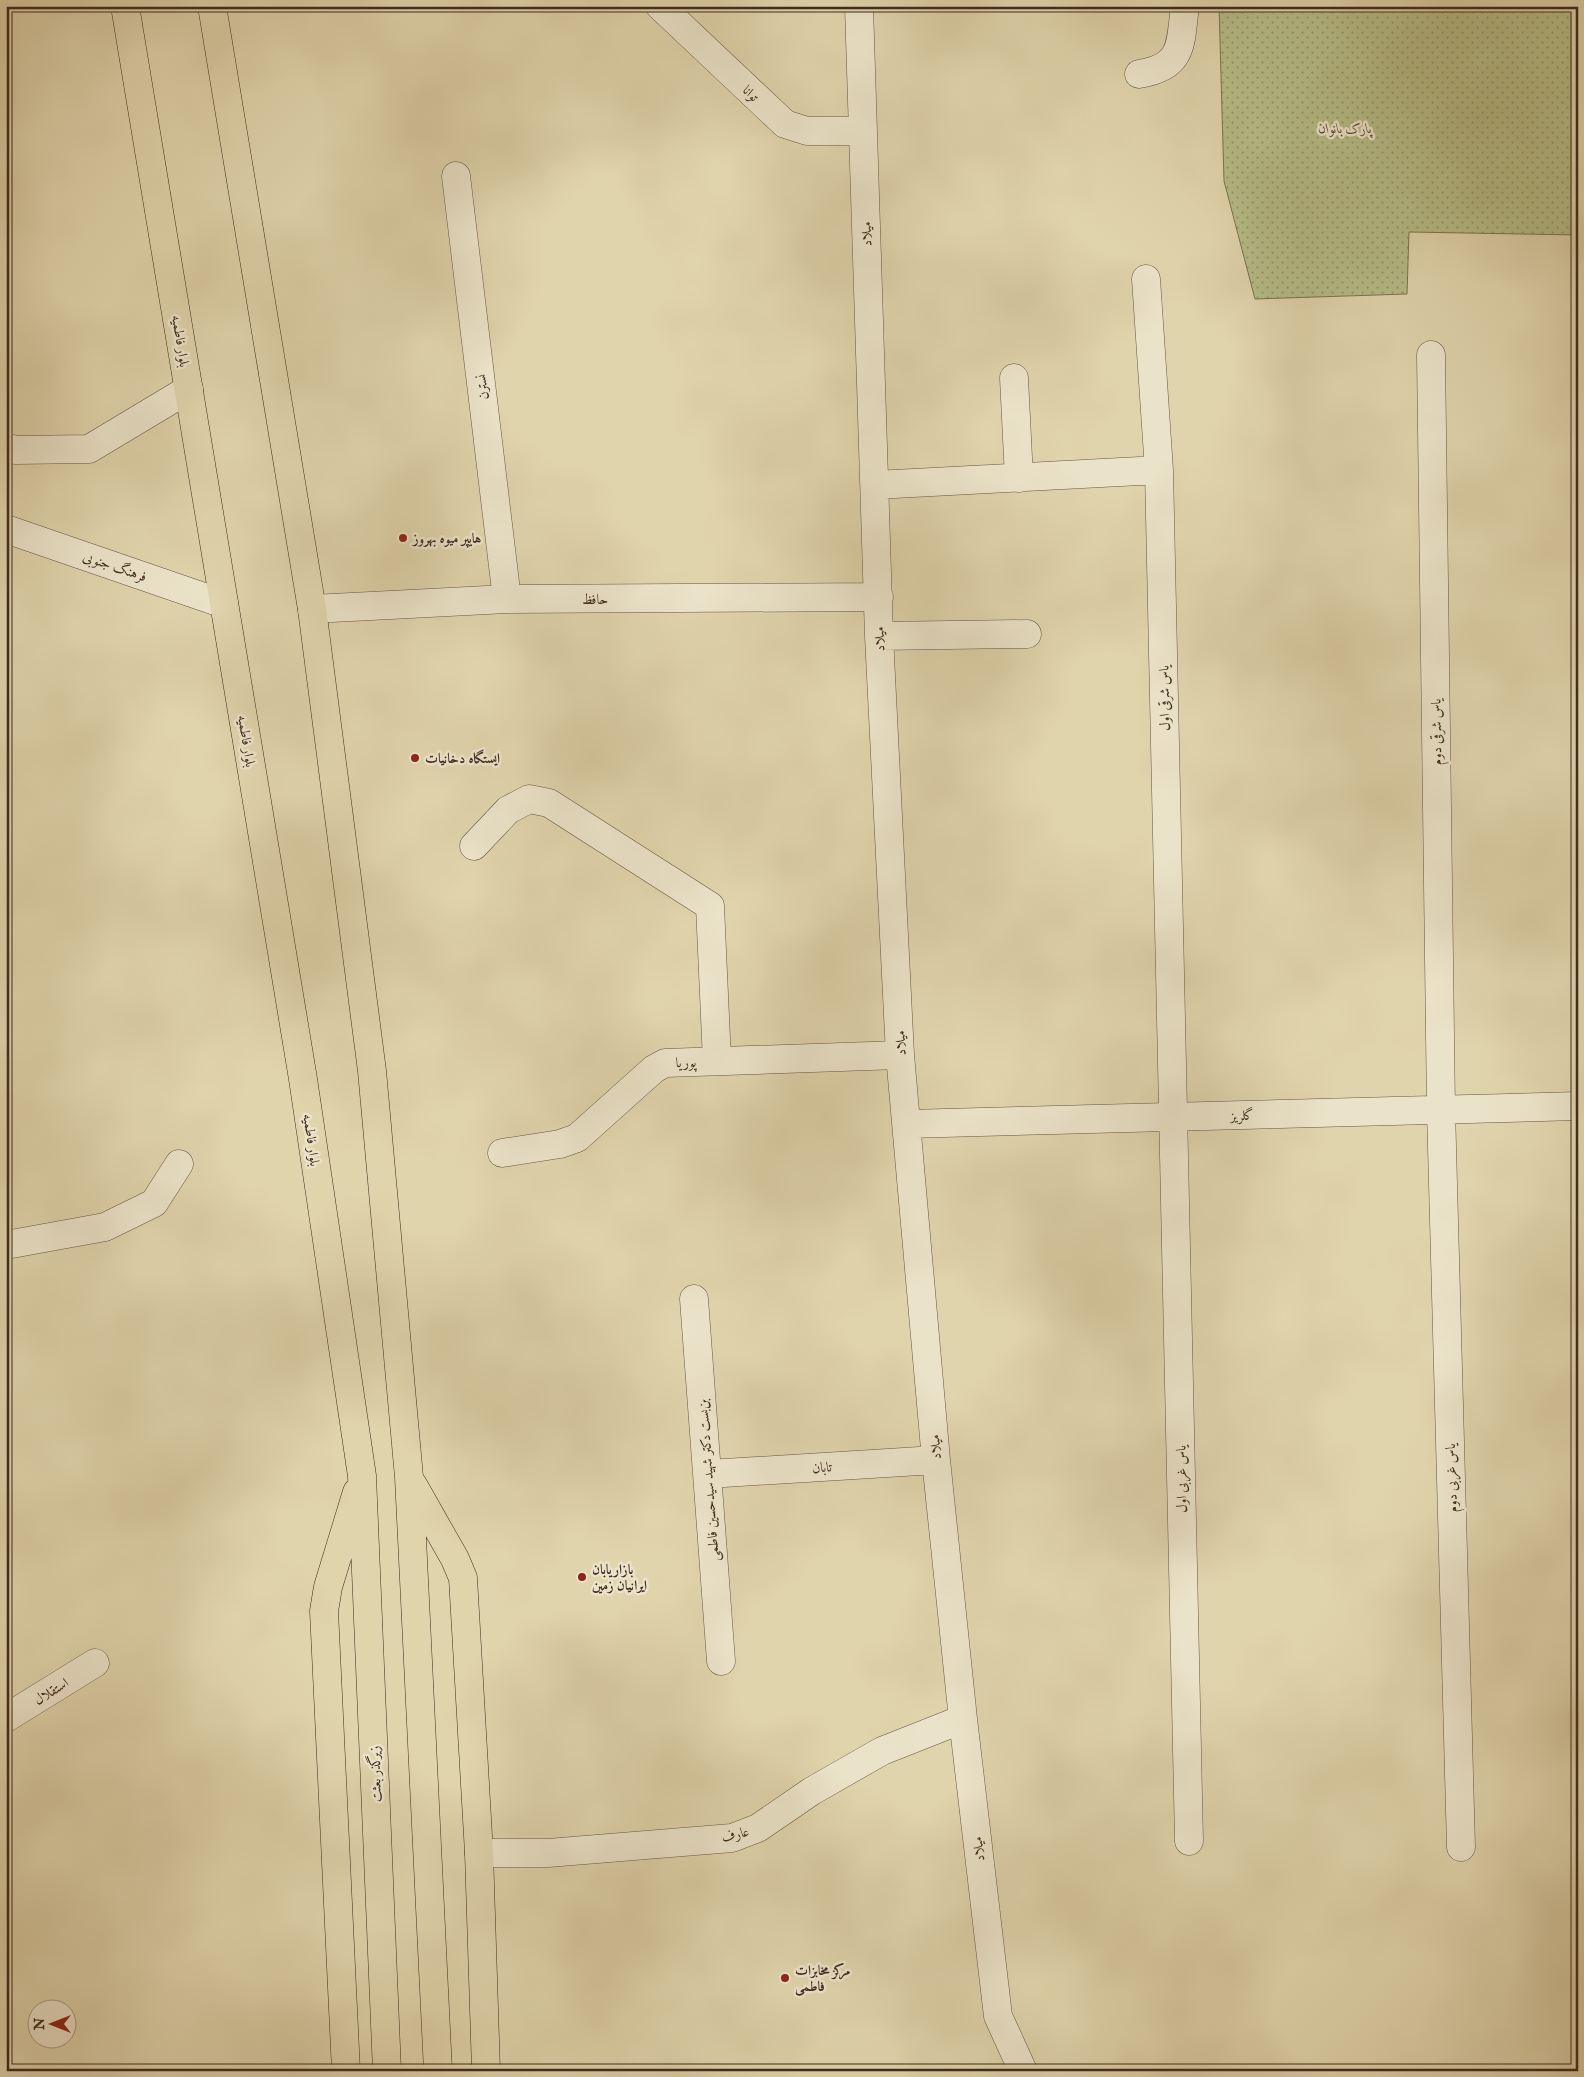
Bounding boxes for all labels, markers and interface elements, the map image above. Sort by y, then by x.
street label: توانا [738,82,763,106]
park label: پارک بانوان [1318,120,1373,139]
street label: میلاد [858,221,876,247]
street label: بلوار فاطمیه [167,314,193,369]
street label: نسترن [472,373,493,401]
place label: هایپر میوه بهروز [411,530,481,548]
marker: هایپر میوه بهروز [397,532,409,544]
street label: فرهنگ جنوبی [80,547,149,586]
street label: حافظ [582,591,608,609]
street label: میلاد [871,626,889,652]
street label: یاس شرقی اول [1155,664,1175,731]
street label: یاس شرقی دوم [1427,697,1450,765]
street label: بلوار فاطمیه [233,714,259,769]
place label: ایستگاه دخانیات [425,749,500,768]
marker: ایستگاه دخانیات [409,752,421,764]
street label: میلاد [891,1030,911,1056]
street label: پوریا [675,1054,698,1073]
street label: گلریز [1228,1107,1254,1125]
street label: بلوار فاطمیه [298,1113,324,1168]
street label: بن‌بست دکتر شهید سیدحسین فاطمی [694,1398,724,1562]
street label: میلاد [926,1434,946,1460]
street label: یاس غربی دوم [1442,1442,1465,1513]
street label: یاس غربی اول [1172,1444,1192,1513]
street label: تابان [812,1458,833,1478]
place label: بازاریابان ایرانیان زمین [592,1561,647,1595]
marker: بازاریابان ایرانیان زمین [576,1571,588,1583]
street label: استقلال [31,1674,72,1710]
street label: زیرگذر بعثت [364,1745,386,1803]
street label: عارف [719,1823,751,1847]
street label: میلاد [969,1835,989,1862]
place label: مرکز مخابزات فاطمی [795,1962,850,1996]
marker: مرکز مخابزات فاطمی [779,1972,791,1984]
north arrow [28,2000,78,2050]
text: N [31,2018,49,2031]

